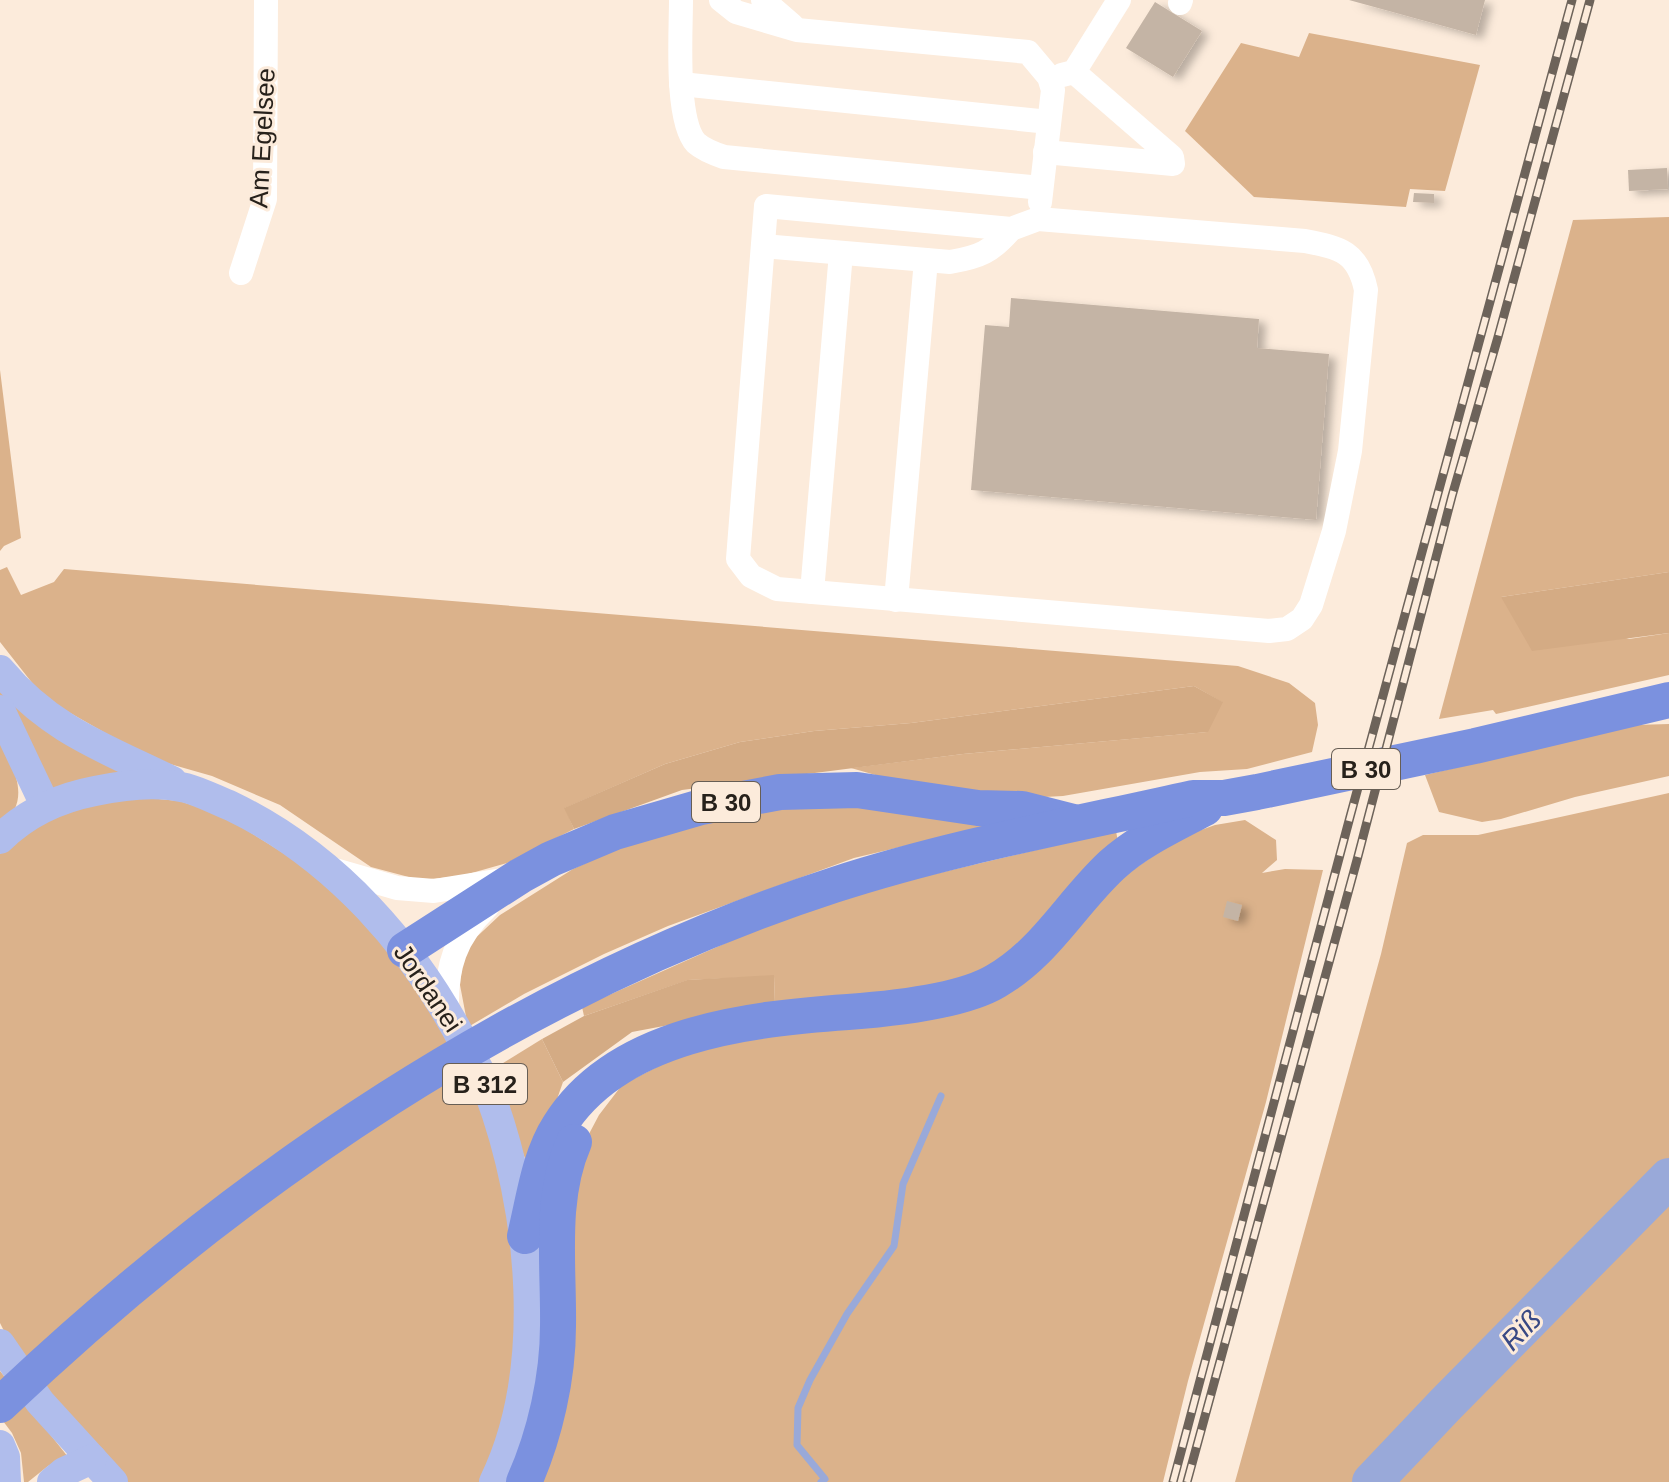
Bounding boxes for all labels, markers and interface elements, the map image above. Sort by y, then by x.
street label: Am Egelsee [243,67,281,209]
road number: B 30 [1332,749,1400,789]
road number: B 30 [692,782,760,822]
street label: Jordanei [388,938,468,1038]
road number: B 312 [443,1064,527,1104]
water label: Riß [1495,1304,1547,1356]

